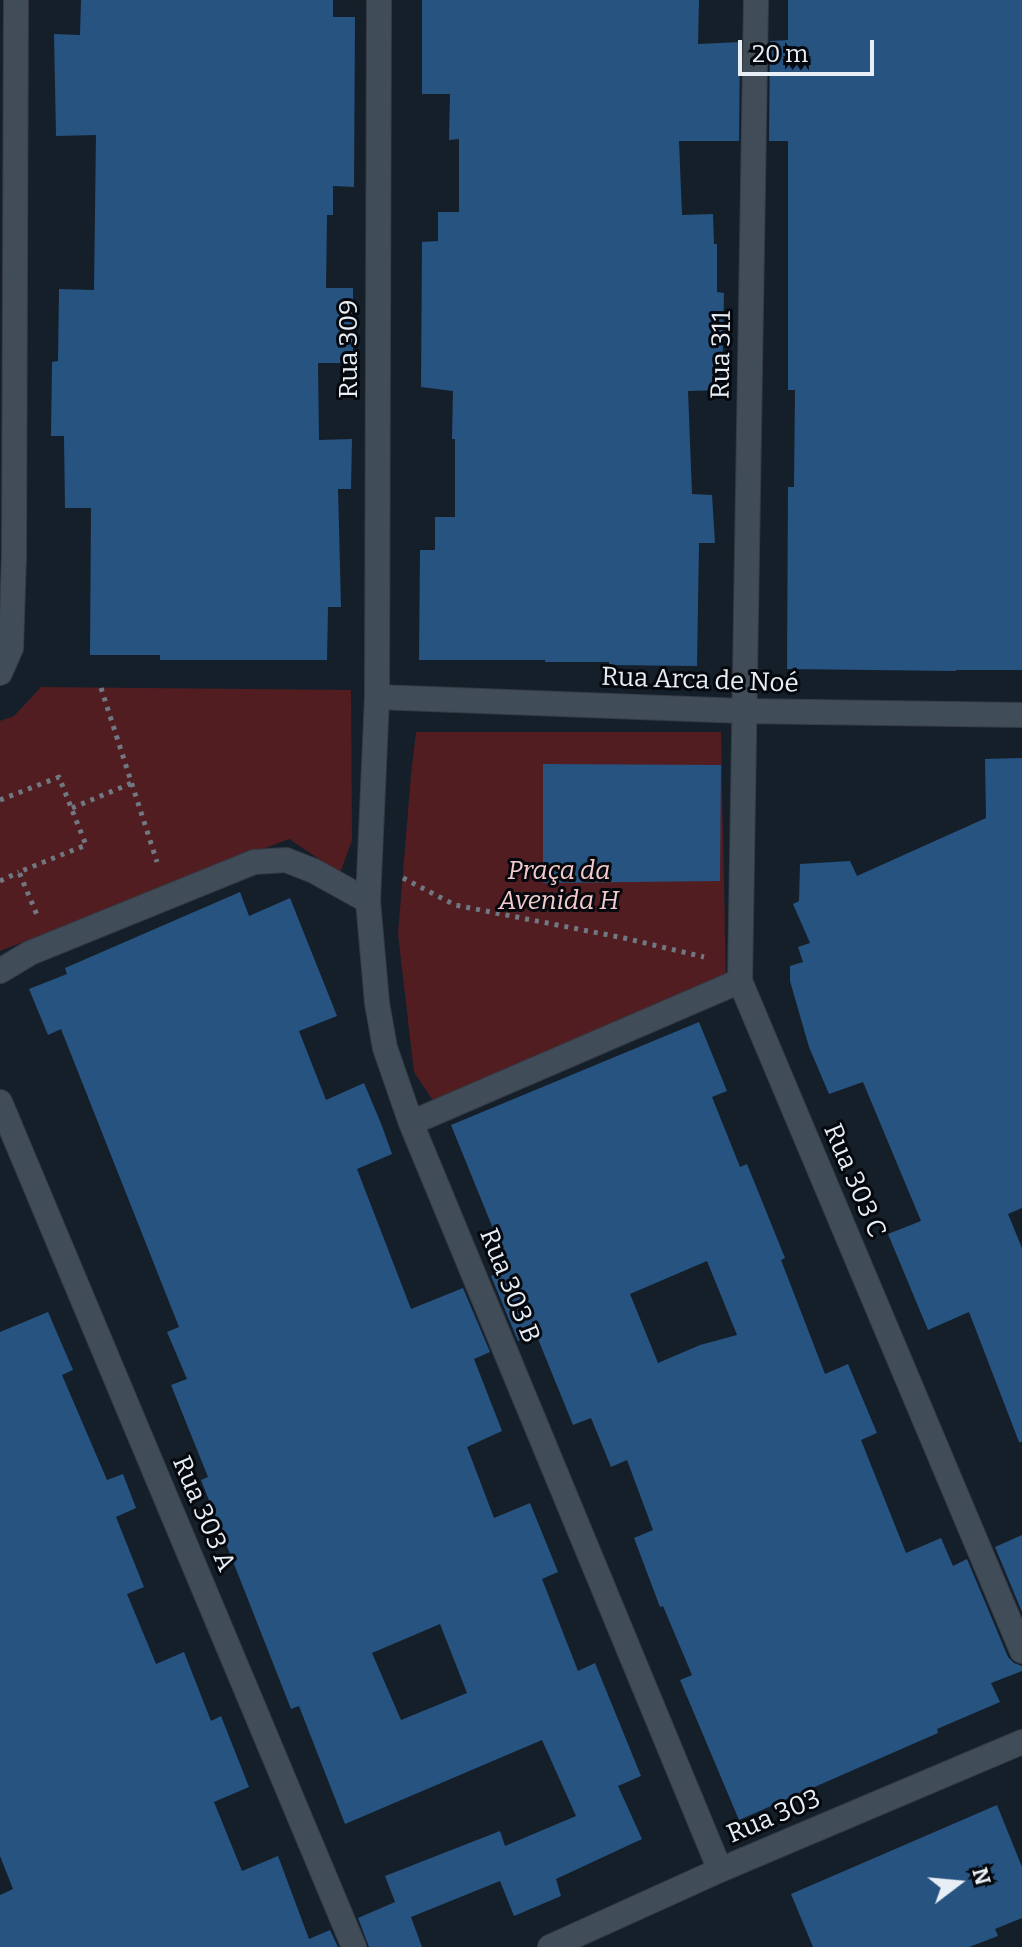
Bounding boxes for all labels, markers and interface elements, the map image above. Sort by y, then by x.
scale bar [742,24,878,74]
text: 20 m [752,40,808,68]
street label: Rua 309 [334,300,366,398]
street label: Rua 311 [706,311,738,399]
street label: Rua Arca de Noé [601,662,799,700]
park label: Praça da Avenida H [499,856,619,918]
street label: Rua 303 C [816,1119,892,1243]
street label: Rua 303 B [472,1224,546,1348]
street label: Rua 303 A [165,1452,241,1576]
street label: Rua 303 [723,1783,825,1851]
north arrow [918,1843,998,1923]
text: N [966,1864,997,1888]

